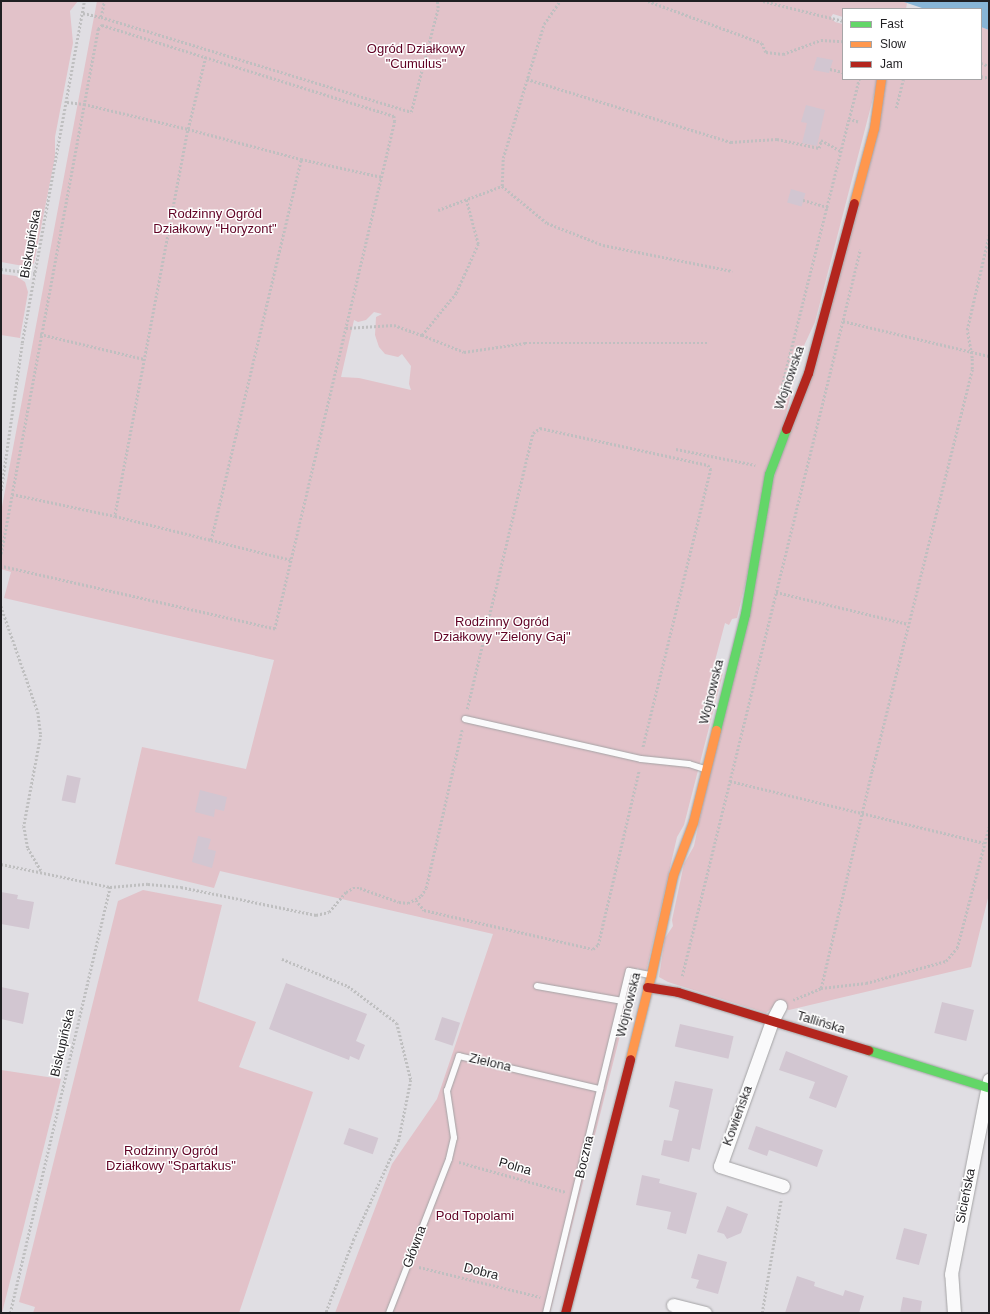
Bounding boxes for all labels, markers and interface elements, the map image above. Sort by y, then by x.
legend [842,8,982,80]
text: Fast [880,17,903,31]
text: Slow [880,37,906,51]
park label: Ogród Działkowy "Cumulus" [367,42,465,73]
text: Jam [880,57,903,71]
park label: Rodzinny Ogród Działkowy "Horyzont" [153,207,277,238]
street label: Biskupińska [17,208,45,280]
street label: Wojnowska [772,344,808,412]
park label: Rodzinny Ogród Działkowy "Zielony Gaj" [433,615,571,646]
street label: Wojnowska [696,658,728,726]
street label: Wojnowska [613,971,645,1039]
street label: Biskupińska [48,1007,78,1079]
street label: Tallińska [795,1008,847,1038]
street label: Zielona [467,1051,513,1075]
street label: Kowieńska [720,1084,756,1148]
street label: Boczna [573,1134,597,1180]
park label: Rodzinny Ogród Działkowy "Spartakus" [106,1144,236,1175]
street label: Polna [497,1155,533,1179]
street label: Sicieńska [953,1167,979,1225]
park label: Pod Topolami [436,1208,514,1224]
street label: Główna [400,1224,430,1270]
street label: Dobra [462,1260,500,1284]

